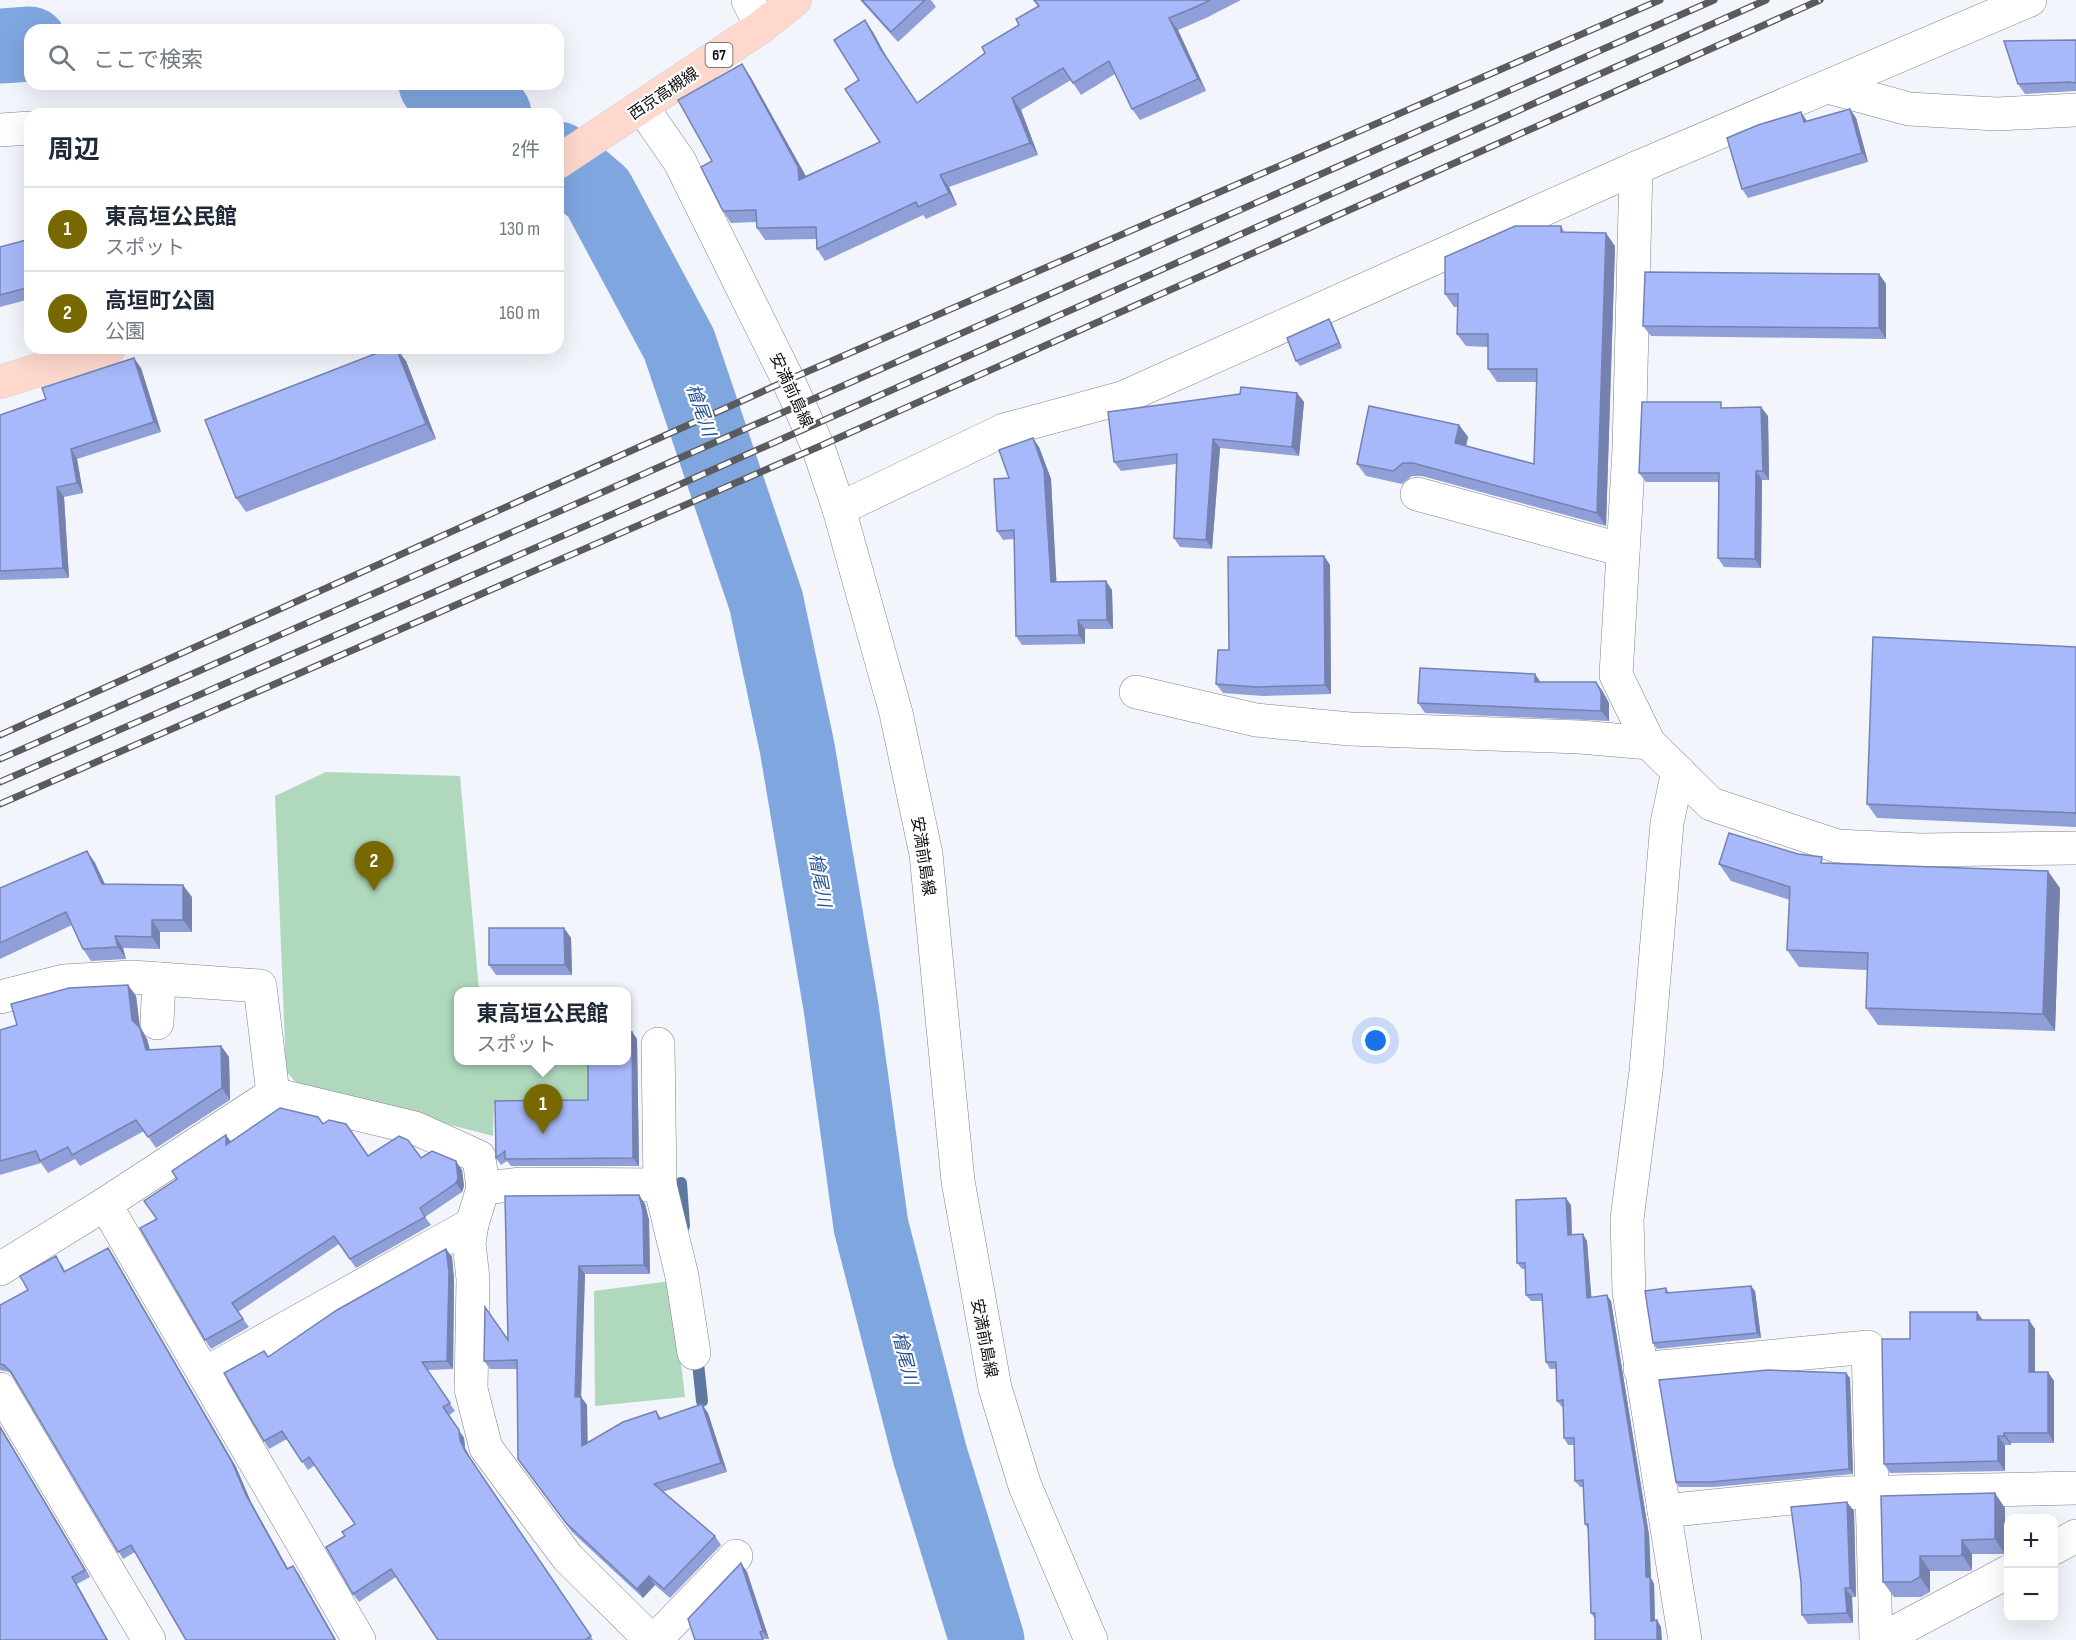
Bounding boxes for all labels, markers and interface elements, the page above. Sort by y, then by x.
search box [24,24,564,90]
icon: search [45,41,78,74]
road number: 67 [706,43,732,67]
text: ここで検索 [93,47,203,74]
street label: 西京高槻線 [625,64,702,124]
text: 周辺 [48,135,100,166]
text: 2件 [512,138,540,162]
text: 東高垣公民館 [105,204,237,231]
text: 1 [64,217,71,241]
text: 130 m [500,217,540,241]
text: スポット [105,236,185,260]
text: 高垣町公園 [105,288,215,315]
text: 2 [63,301,72,325]
text: 160 m [499,301,540,325]
text: 公園 [105,320,145,344]
street label: 安満前島線 [765,350,816,431]
water label: 檜尾川 [682,381,720,441]
street label: 安満前島線 [907,815,938,897]
pin: 2 [354,842,394,891]
water label: 檜尾川 [804,852,835,910]
popup [454,987,631,1065]
text: 東高垣公民館 [476,1001,609,1028]
your location [1361,1026,1390,1055]
text: スポット [476,1033,556,1057]
pin: 1 [524,1084,562,1134]
street label: 安満前島線 [967,1297,1000,1379]
water label: 檜尾川 [888,1329,922,1389]
map controls [2004,1514,2058,1622]
button: + [2004,1514,2058,1568]
button: − [2004,1568,2058,1622]

